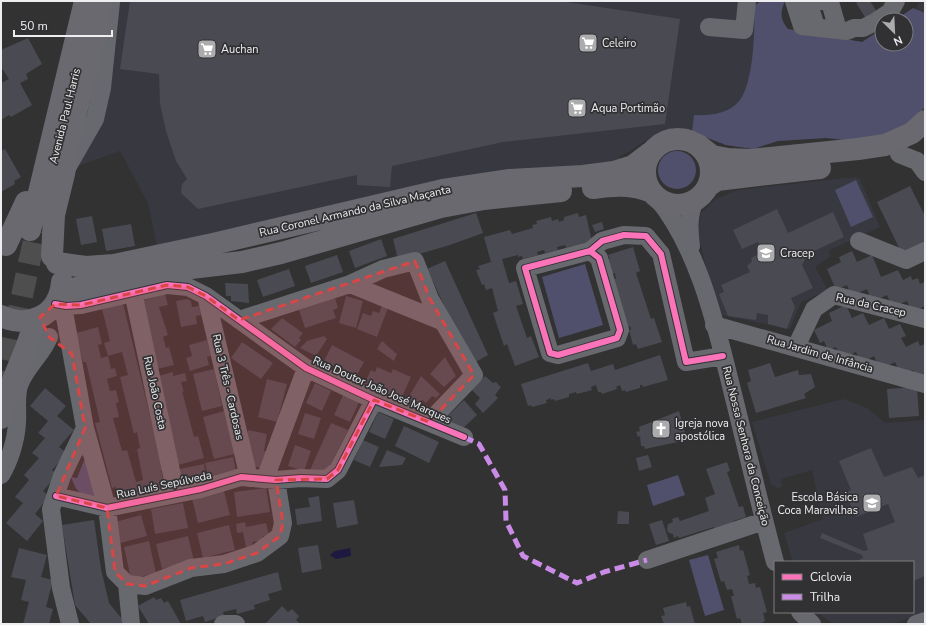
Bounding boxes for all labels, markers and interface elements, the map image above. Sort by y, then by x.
scale bar [14,12,112,38]
north arrow [874,12,914,52]
text: 50 m [20,18,48,34]
supermarket icon: Celeiro [577,32,599,54]
text: N [891,32,905,49]
place label: Celeiro [602,36,636,51]
supermarket icon: Auchan [196,38,218,60]
place label: Auchan [221,42,259,57]
street label: Avenida Paul Harris [46,67,84,165]
supermarket icon: Aqua Portimão [566,97,588,119]
place label: Aqua Portimão [591,101,665,116]
street label: Rua Coronel Armando da Silva Maçanta [258,182,452,240]
school or university icon: Cracep [755,242,777,264]
place label: Cracep [780,246,814,261]
street label: Rua da Cracep [834,290,908,320]
street label: Rua 3 Três - Cardosas [208,332,248,442]
street label: Rua Jardim de Infância [765,332,875,376]
street label: Rua Doutor João José Marques [310,353,454,427]
street label: Rua João Costa [140,355,170,431]
street label: Rua Nossa Senhora da Conceição [719,364,773,528]
place label: Igreja nova apostólica [675,416,729,444]
church icon: Igreja nova apostólica [650,418,672,440]
street label: Rua Luís Sepúlveda [115,468,213,502]
place label: Escola Básica Coca Maravilhas [777,490,858,518]
school or university icon: Escola Básica Coca Maravilhas [861,492,883,514]
legend [774,561,914,613]
text: Ciclovia [810,569,852,585]
text: Trilha [810,589,840,605]

